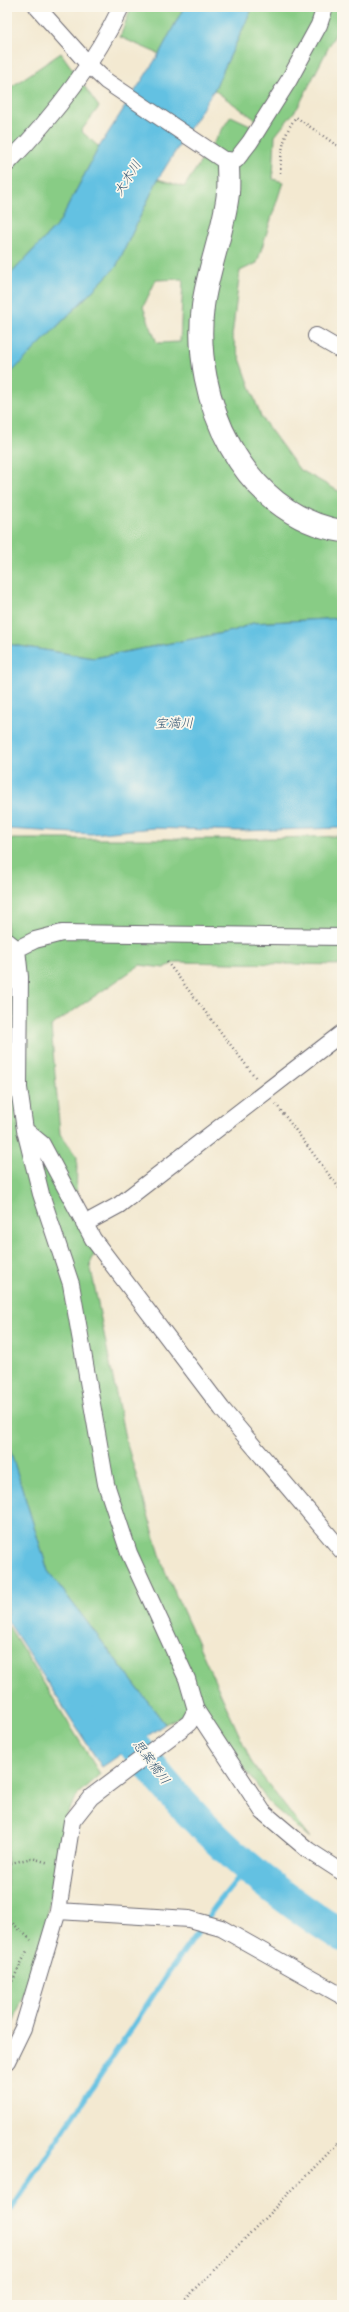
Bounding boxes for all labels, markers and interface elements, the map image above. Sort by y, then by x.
water label: 大木川 [111,158,146,200]
water label: 宝満川 [154,716,194,733]
water label: 思案橋川 [128,1737,172,1788]

